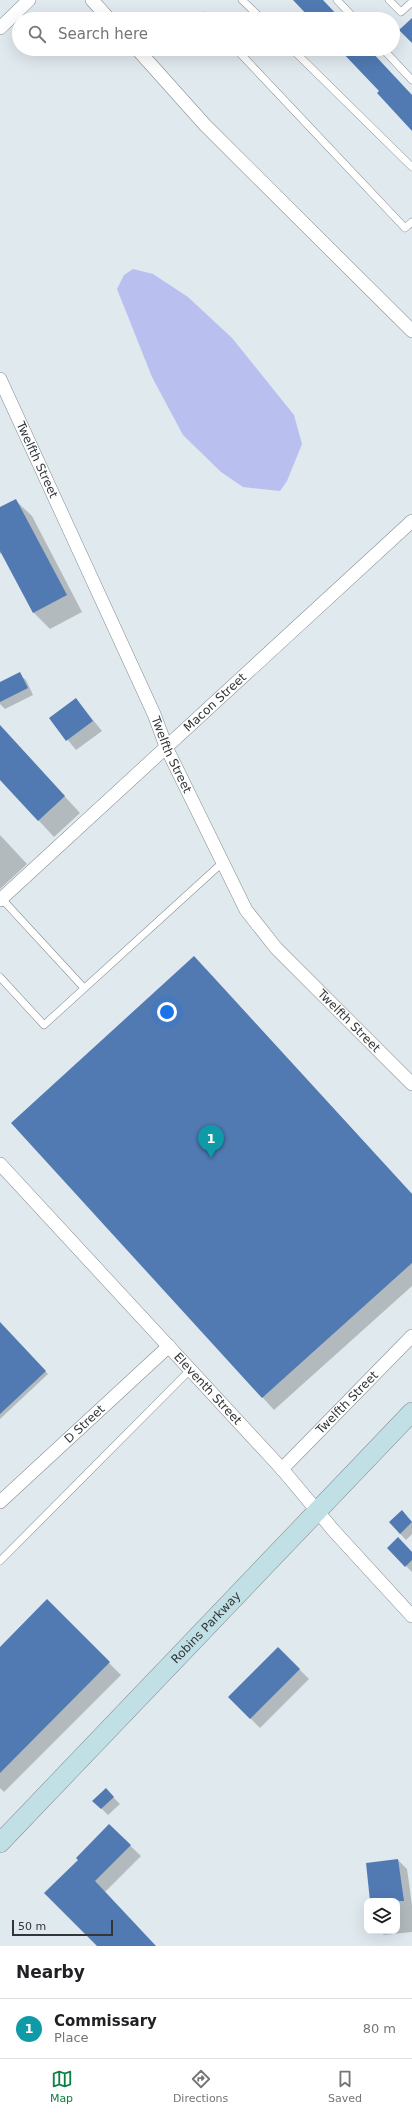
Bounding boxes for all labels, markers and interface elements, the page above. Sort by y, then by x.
search box [12,12,400,56]
icon: search [26,23,48,45]
text: Search here [58,25,148,43]
street label: Twelfth Street [13,419,61,501]
street label: Macon Street [181,670,249,734]
street label: Twelfth Street [148,713,195,796]
street label: Twelfth Street [314,986,383,1055]
your location [157,1002,177,1022]
pin: 1 [198,1125,224,1158]
street label: Eleventh Street [171,1350,245,1428]
street label: Twelfth Street [312,1368,381,1438]
street label: D Street [62,1402,108,1446]
street label: Robins Parkway [168,1589,243,1666]
map controls [364,1898,400,1934]
button: layers [364,1898,400,1934]
scale bar [12,1918,113,1937]
text: 50 m [18,1920,46,1933]
text: Nearby [16,1962,85,1982]
text: Commissary [54,2012,157,2030]
text: 1 [24,2021,34,2036]
text: 80 m [363,2021,396,2036]
text: Place [54,2030,89,2045]
tab: Map [50,2068,73,2105]
tab: Directions [173,2068,228,2105]
tab: Saved [328,2068,362,2105]

